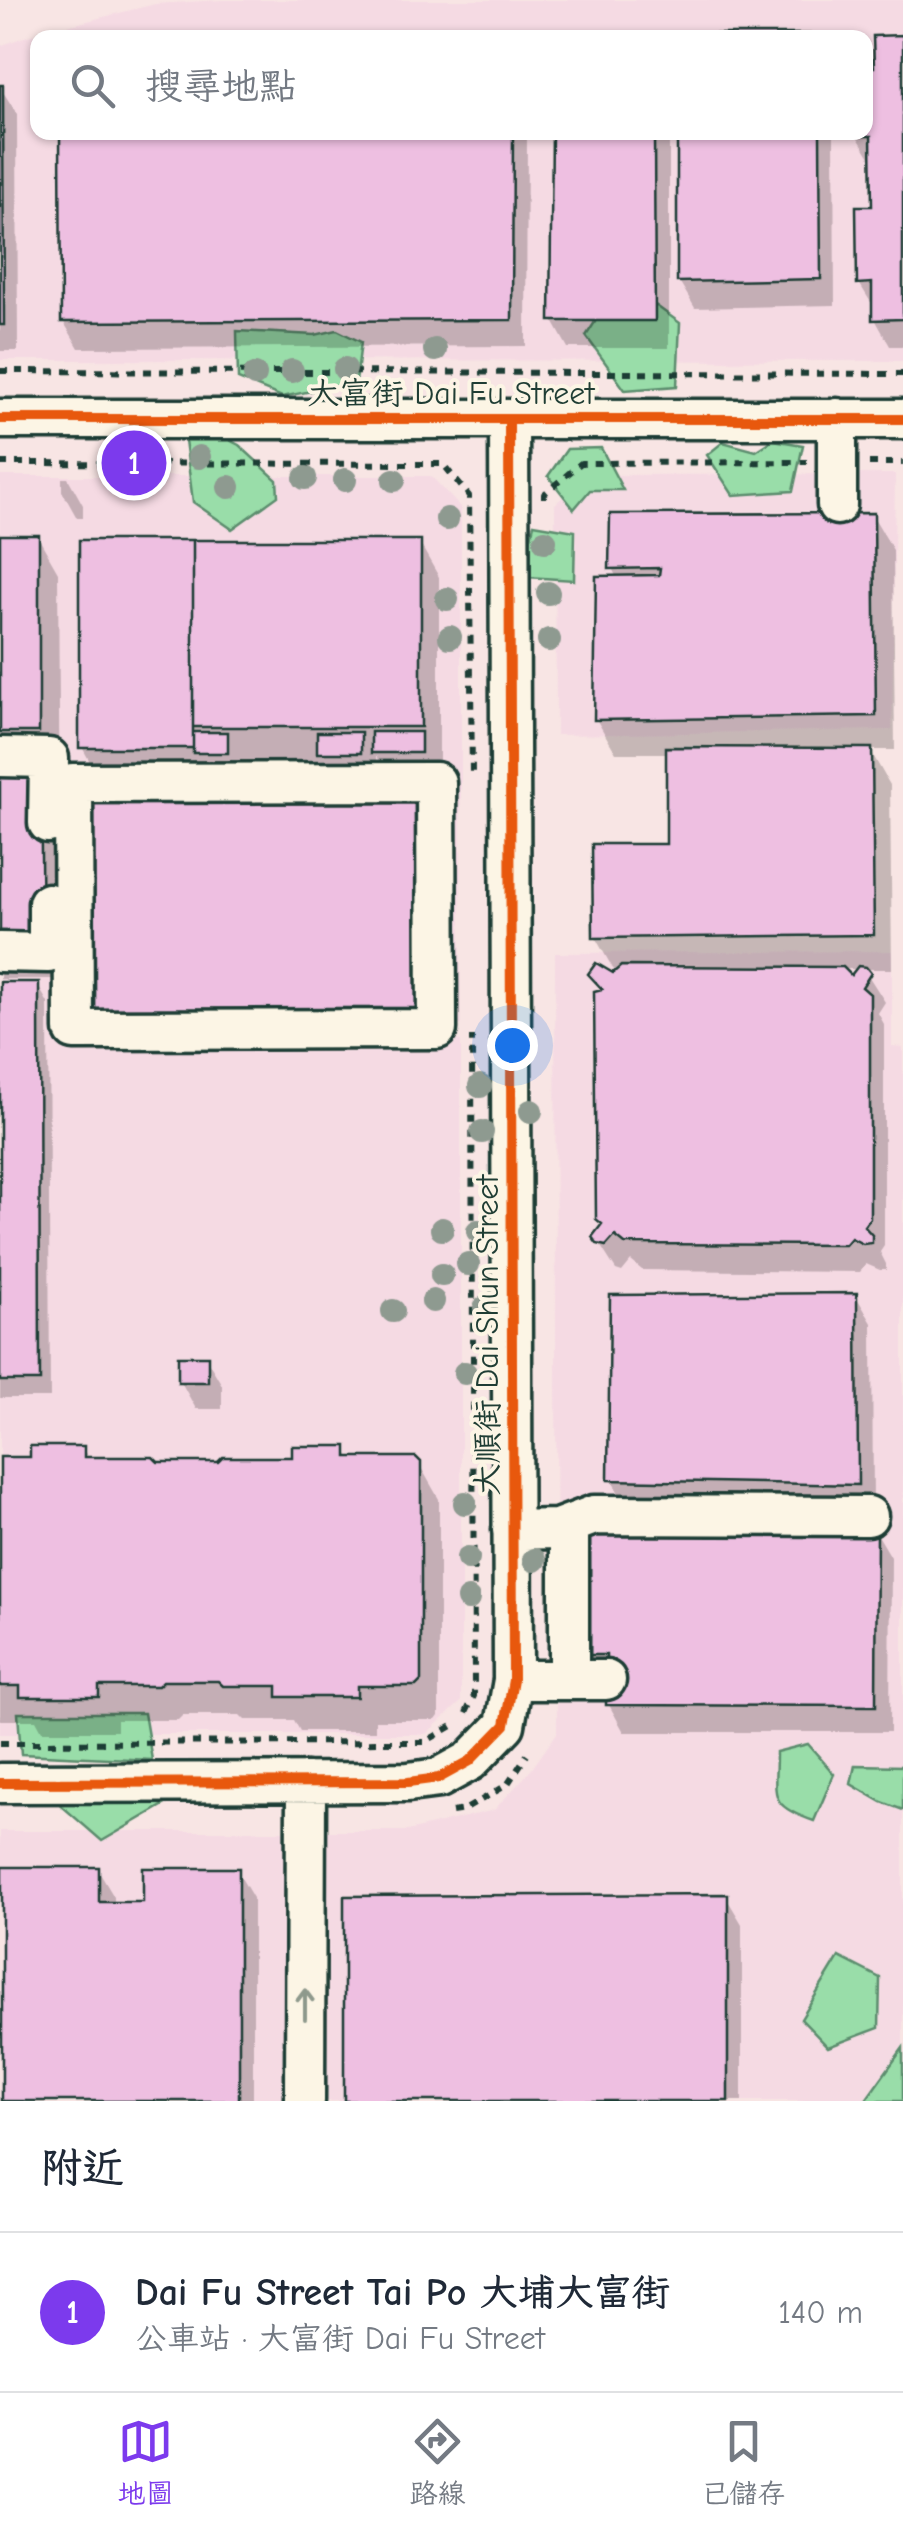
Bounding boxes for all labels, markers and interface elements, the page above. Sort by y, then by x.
search box [30,30,873,140]
icon: search [65,58,120,113]
text: 搜尋地點 [145,65,297,109]
street label: 大富街 Dai Fu Street [308,375,595,412]
pin: 1 [102,426,166,500]
your location [487,1020,538,1071]
street label: 大順街 Dai Shun Street [469,1174,506,1495]
one-way arrow [296,1988,314,2020]
text: 附近 [40,2144,124,2193]
text: Dai Fu Street Tai Po 大埔大富街 [135,2271,670,2315]
text: 1 [66,2294,79,2331]
text: 140 m [778,2294,863,2331]
text: 公車站 · 大富街 Dai Fu Street [135,2320,545,2357]
tab: 地圖 [118,2414,174,2511]
tab: 路線 [409,2414,465,2511]
tab: 已儲存 [701,2414,785,2511]

